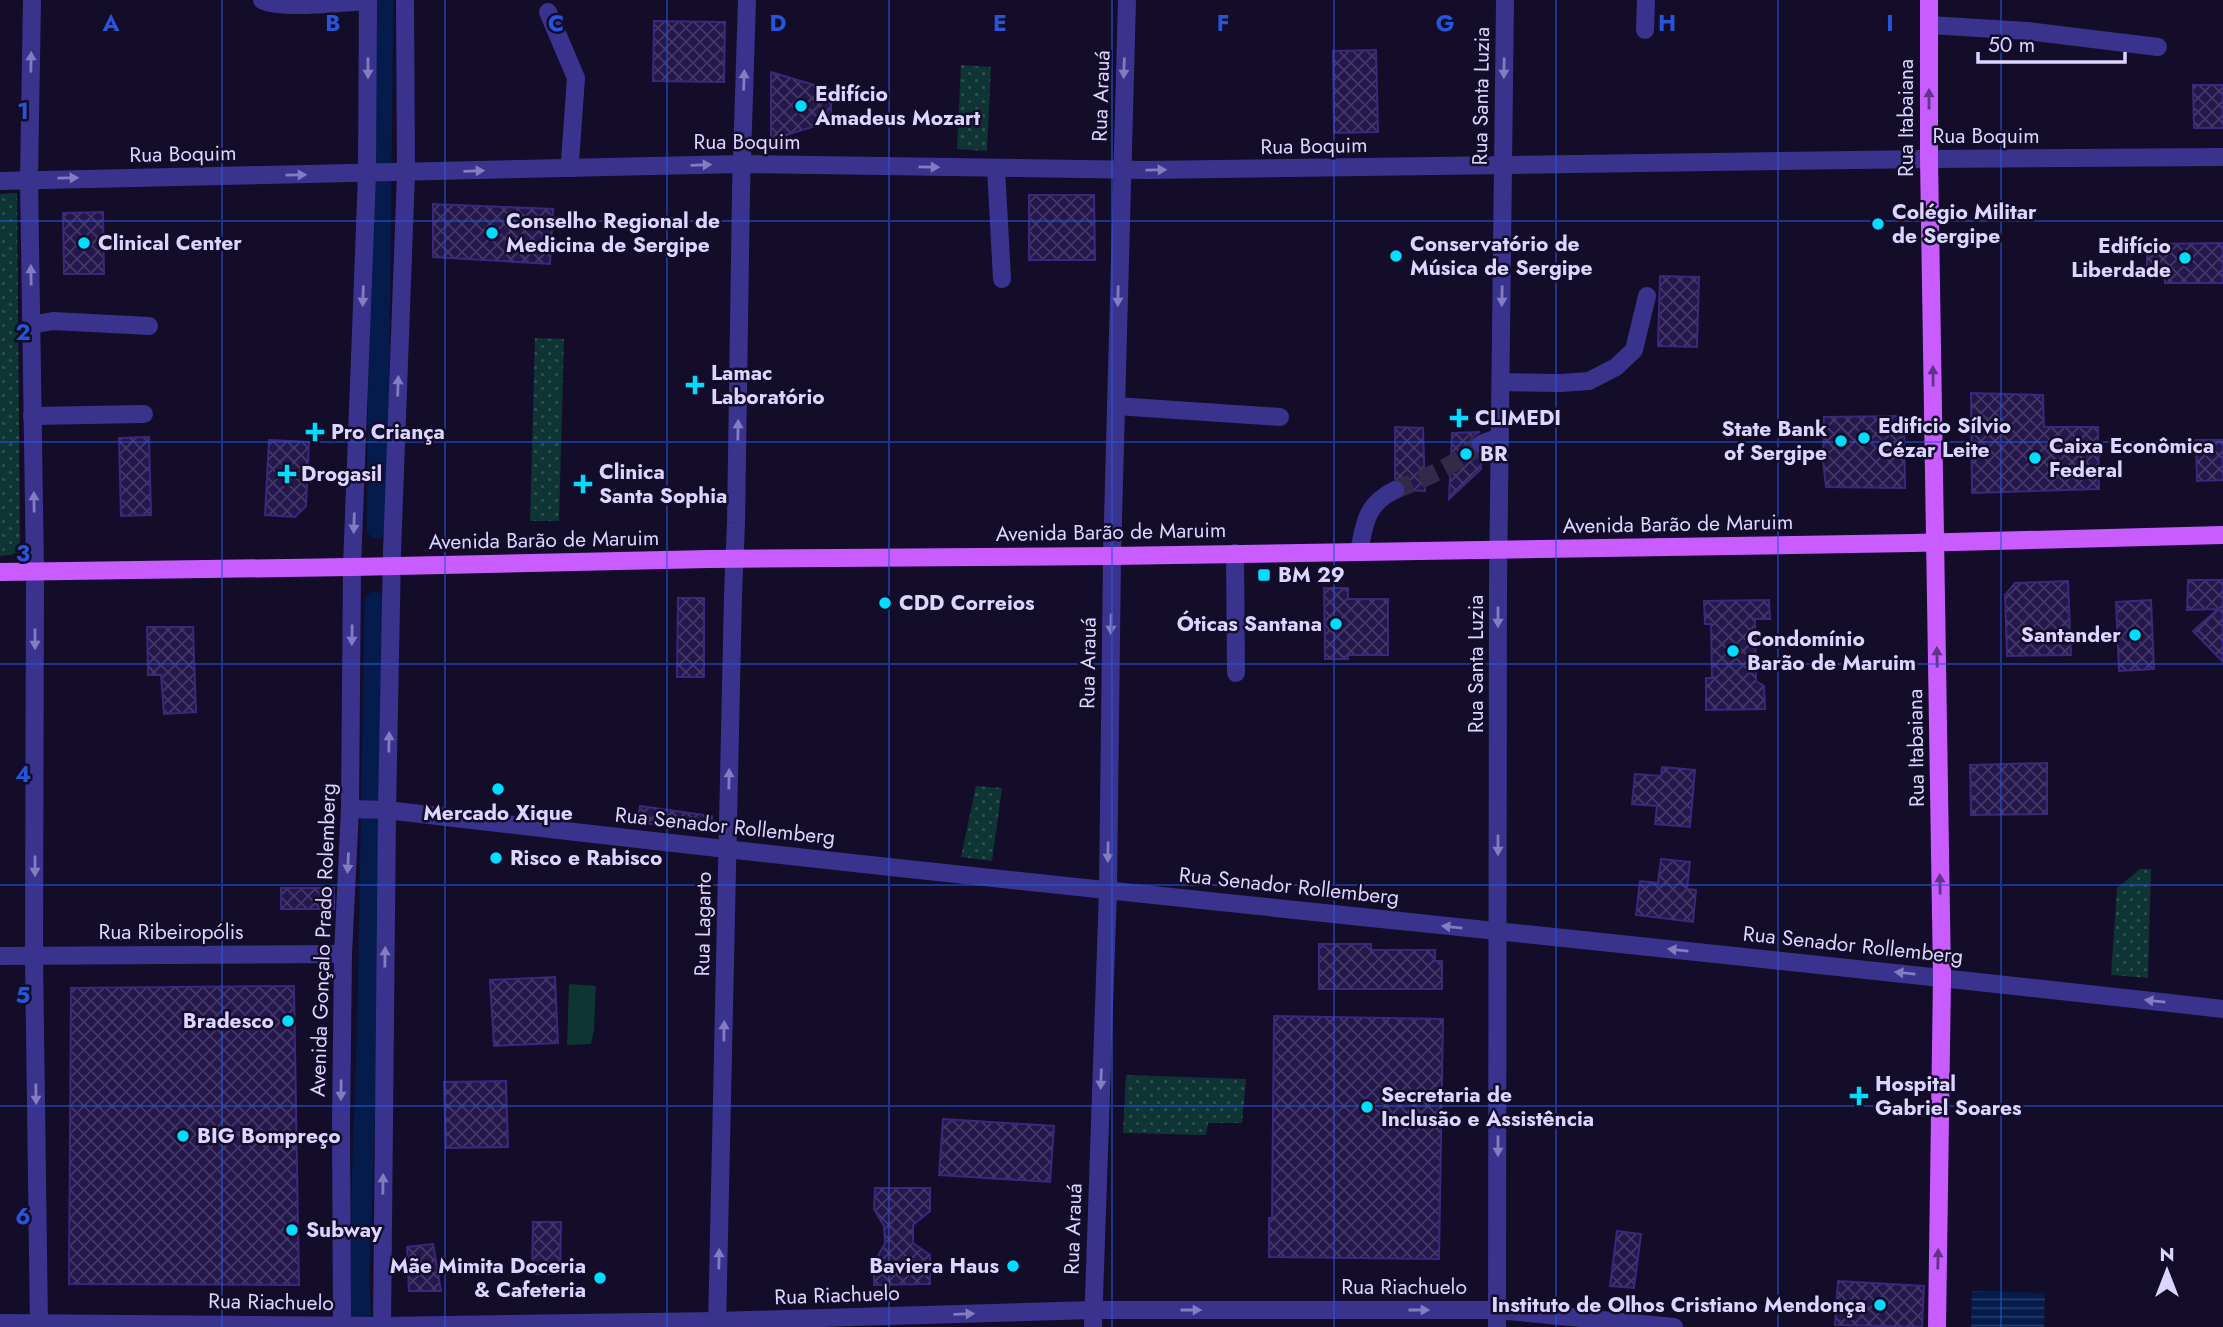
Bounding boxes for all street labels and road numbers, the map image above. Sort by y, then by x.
street label: Rua Santa Luzia [1465,26,1497,166]
street label: Rua Arauá [1084,50,1118,142]
street label: Rua Itabaiana [1891,59,1921,177]
street label: Rua Boquim [1932,121,2040,151]
street label: Rua Boquim [693,127,801,157]
street label: Rua Boquim [1260,130,1368,162]
street label: Rua Boquim [129,138,237,170]
street label: Avenida Barão de Maruim [1562,507,1794,541]
street label: Avenida Barão de Maruim [995,515,1227,549]
street label: Avenida Barão de Maruim [428,523,660,557]
street label: Rua Santa Luzia [1461,595,1491,733]
street label: Rua Arauá [1072,617,1104,709]
street label: Rua Itabaiana [1900,689,1932,807]
street label: Avenida Gonçalo Prado Rolemberg [303,783,343,1097]
street label: Rua Senador Rollemberg [613,800,837,852]
street label: Rua Senador Rollemberg [1177,860,1401,912]
street label: Rua Lagarto [687,871,719,977]
street label: Rua Ribeiropólis [98,917,244,947]
street label: Rua Senador Rollemberg [1741,919,1965,971]
street label: Rua Arauá [1056,1183,1090,1275]
street label: Rua Riachuelo [1341,1272,1467,1302]
street label: Rua Riachuelo [774,1278,900,1312]
street label: Rua Riachuelo [208,1286,334,1318]

